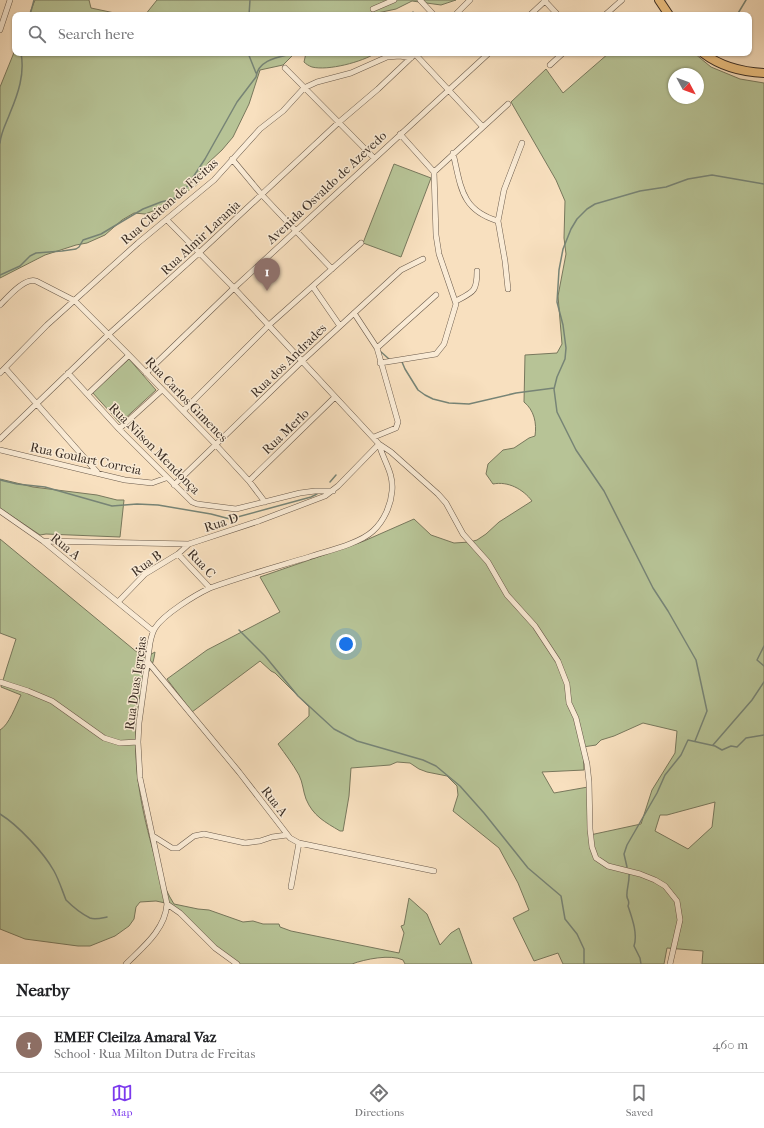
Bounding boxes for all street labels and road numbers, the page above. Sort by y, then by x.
street label: Avenida Osvaldo de Azevedo [263,128,390,248]
street label: Rua Cleiton de Freitas [118,155,221,248]
street label: Rua Almir Laranja [158,196,244,278]
street label: Rua dos Andrades [247,320,329,400]
street label: Rua Carlos Gimenes [142,354,231,445]
street label: Rua Nilson Mendonça [105,400,204,498]
street label: Rua Merlo [259,405,312,457]
street label: Rua Goulart Correia [29,439,144,478]
street label: Rua D [202,510,240,535]
street label: Rua A [48,530,84,563]
street label: Rua C [185,546,219,581]
street label: Rua B [128,547,164,579]
street label: Rua Duas Igrejas [122,635,150,731]
street label: Rua A [258,783,291,820]

